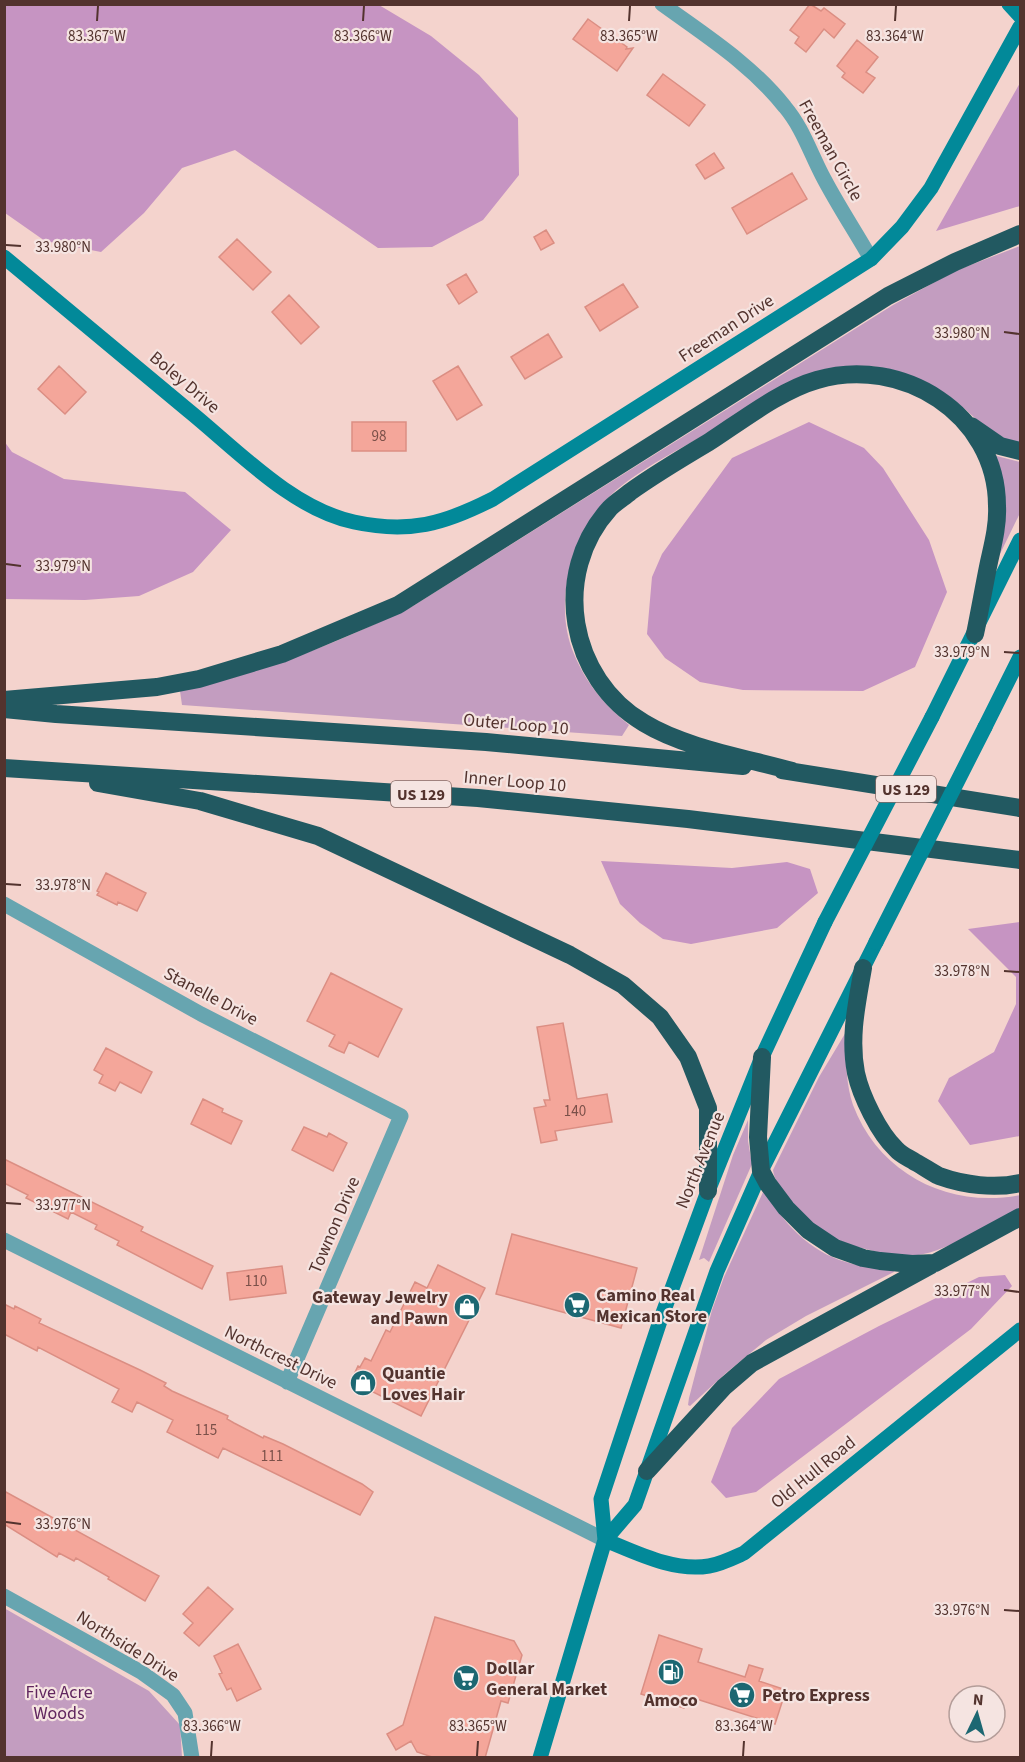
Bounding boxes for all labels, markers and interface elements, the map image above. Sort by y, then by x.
text: 83.367°W [68,26,126,47]
text: 83.366°W [334,26,392,47]
text: 83.365°W [600,26,658,47]
text: 83.364°W [866,26,924,47]
street label: Freeman Circle [792,95,869,206]
text: 33.980°N [35,237,91,258]
street label: Freeman Drive [674,288,779,369]
text: 33.980°N [934,323,990,344]
street label: Boley Drive [144,345,225,419]
house number: 98 [372,426,386,447]
text: 33.979°N [35,556,91,577]
text: 33.979°N [934,642,990,663]
street label: Outer Loop 10 [462,707,570,742]
street label: Inner Loop 10 [463,765,567,798]
road number: US 129 [876,776,936,802]
road number: US 129 [391,781,451,807]
text: 33.978°N [35,875,91,896]
street label: Stanelle Drive [159,961,262,1032]
text: 33.978°N [934,961,990,982]
house number: 140 [564,1101,586,1122]
street label: North Avenue [670,1108,731,1212]
street label: Townon Drive [303,1173,366,1278]
text: 33.977°N [35,1195,91,1216]
house number: 110 [245,1271,267,1292]
text: 33.977°N [934,1281,990,1302]
place label: Camino Real Mexican Store [596,1283,707,1329]
place label: Gateway Jewelry and Pawn [312,1285,449,1331]
supermarket icon: Camino Real Mexican Store [562,1290,592,1320]
shop icon: Gateway Jewelry and Pawn [452,1292,482,1322]
street label: Northcrest Drive [220,1319,341,1396]
place label: Quantie Loves Hair [382,1361,466,1407]
shop icon: Quantie Loves Hair [348,1368,378,1398]
house number: 115 [195,1420,217,1441]
street label: Old Hull Road [765,1430,861,1515]
house number: 111 [261,1446,283,1467]
text: 33.976°N [35,1514,91,1535]
text: 33.976°N [934,1600,990,1621]
street label: Northside Drive [71,1605,184,1688]
place label: Dollar General Market [486,1656,607,1702]
fuel station icon: Amoco [656,1657,686,1687]
supermarket icon: Dollar General Market [451,1663,481,1693]
park label: Five Acre Woods [25,1680,93,1726]
supermarket icon: Petro Express [727,1680,757,1710]
place label: Petro Express [762,1683,870,1708]
north arrow [947,1684,1007,1744]
place label: Amoco [643,1688,698,1713]
text: N [972,1689,984,1711]
text: 83.366°W [183,1716,241,1737]
text: 83.365°W [449,1716,507,1737]
text: 83.364°W [715,1716,773,1737]

